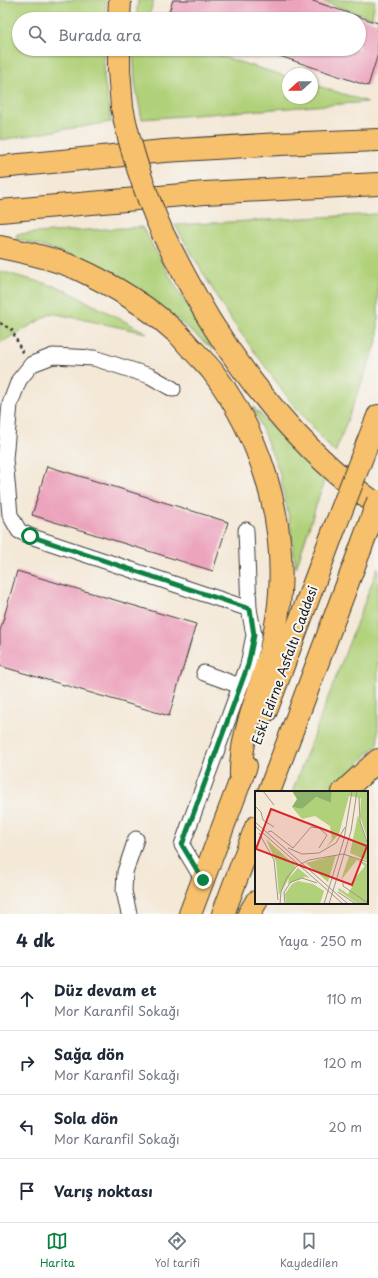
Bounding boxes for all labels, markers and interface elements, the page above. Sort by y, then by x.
search box [12,12,366,56]
icon: search [26,23,48,45]
text: Burada ara [58,23,141,46]
north arrow [282,68,318,104]
route start [21,527,39,545]
street label: Eski Edirne Asfaltı Caddesi [246,583,322,747]
inset map [255,791,368,904]
route end [194,871,212,889]
text: 4 dk [16,927,55,953]
text: Yaya · 250 m [278,931,362,950]
text: Düz devam et [54,978,157,1001]
icon: ahead [16,988,38,1010]
text: 110 m [327,989,362,1008]
text: Mor Karanfil Sokağı [54,1001,180,1020]
text: Sağa dön [54,1042,124,1065]
icon: right [16,1052,38,1074]
text: 120 m [323,1053,362,1072]
text: Mor Karanfil Sokağı [54,1065,180,1084]
text: Sola dön [54,1106,118,1129]
icon: left [16,1116,38,1138]
text: 20 m [328,1117,362,1136]
text: Mor Karanfil Sokağı [54,1129,180,1148]
text: Varış noktası [54,1179,153,1202]
icon: arrive [16,1180,38,1202]
tab: Harita [40,1230,75,1271]
tab: Yol tarifi [155,1230,200,1271]
tab: Kaydedilen [280,1230,338,1271]

